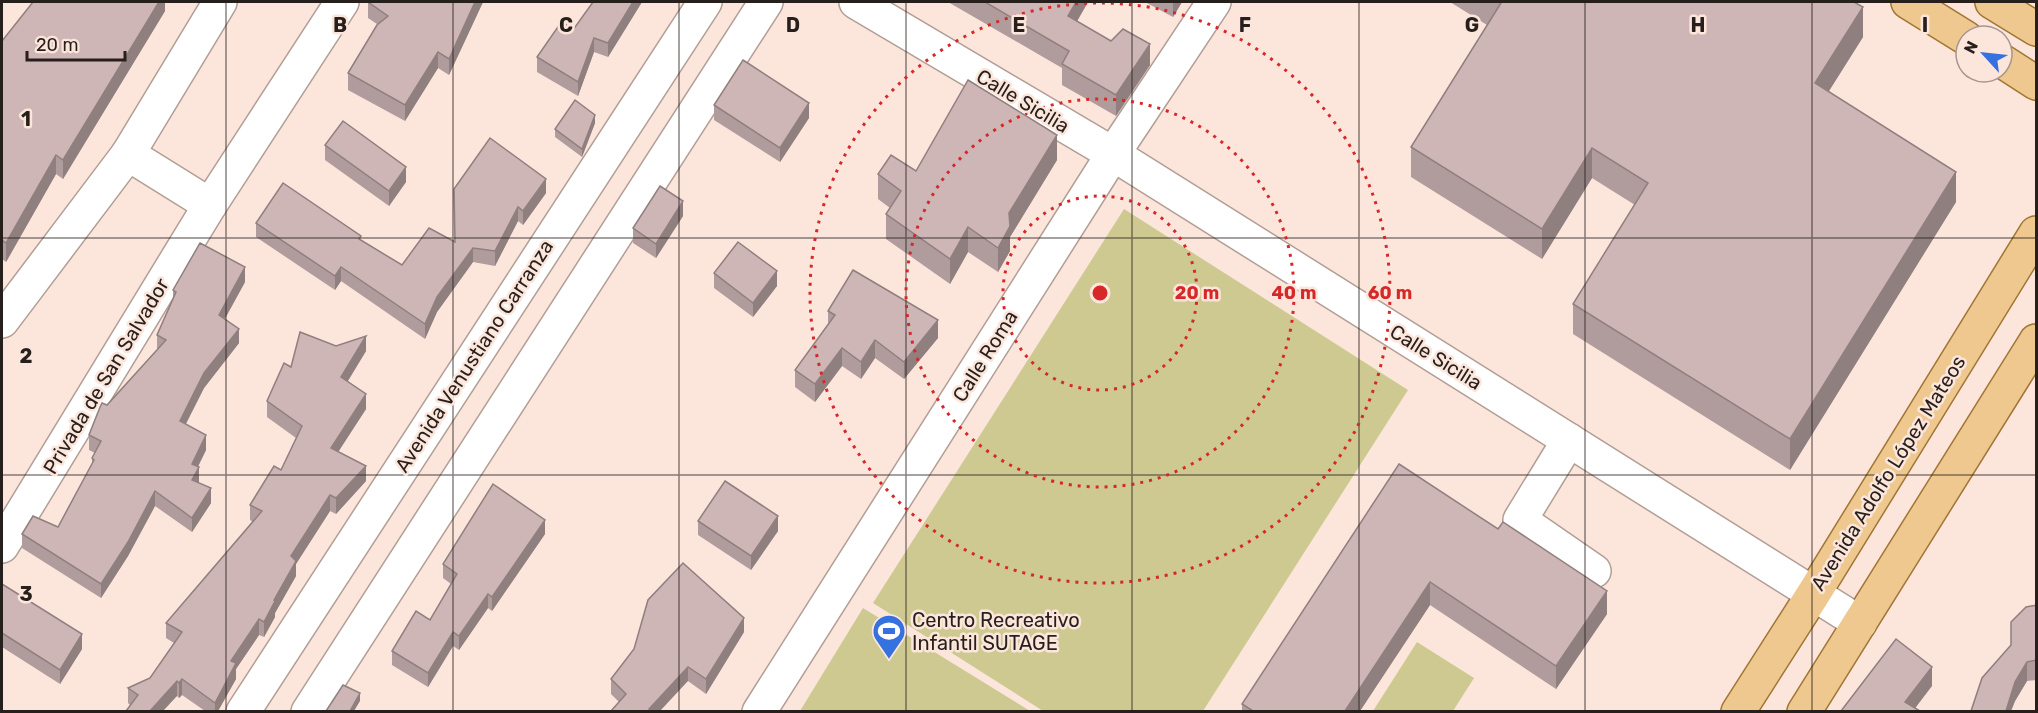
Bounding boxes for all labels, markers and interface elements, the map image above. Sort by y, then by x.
text: B [333,13,347,37]
text: C [559,13,573,37]
text: D [786,13,800,37]
text: E [1013,13,1025,37]
text: F [1239,13,1251,37]
text: G [1465,13,1479,37]
text: H [1691,13,1705,37]
text: I [1922,13,1928,37]
scale bar [27,24,124,62]
north arrow [1954,24,2014,84]
text: 20 m [36,34,78,56]
text: N [1960,38,1982,57]
street label: Calle Sicilia [972,64,1074,138]
text: 1 [21,107,31,131]
street label: Avenida Venustiano Carranza [390,235,558,477]
street label: Privada de San Salvador [38,273,174,478]
text: 20 m [1175,282,1219,304]
text: 40 m [1272,282,1316,304]
text: 60 m [1368,282,1412,304]
centre of rings [1090,283,1110,303]
street label: Calle Roma [947,306,1023,406]
street label: Calle Sicilia [1386,319,1486,395]
text: 2 [20,344,33,368]
street label: Avenida Adolfo López Mateos [1806,351,1970,595]
text: 3 [19,582,33,606]
place label: Centro Recreativo Infantil SUTAGE [912,608,1080,655]
sports icon: Centro Recreativo Infantil SUTAGE [871,613,907,660]

